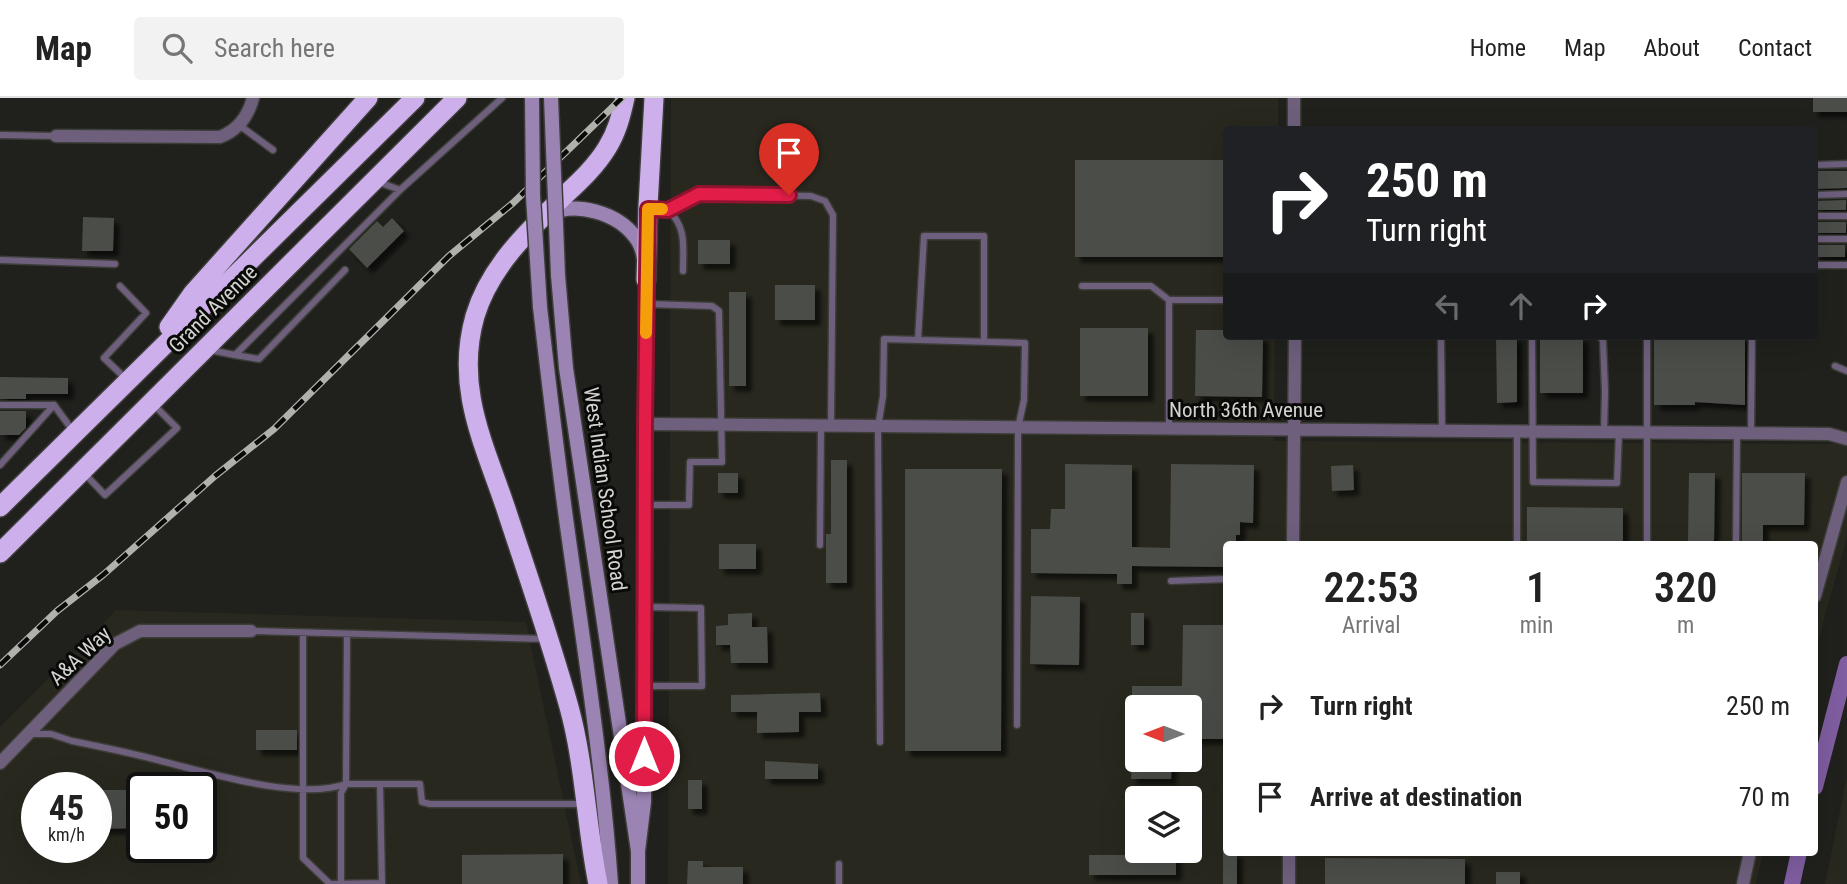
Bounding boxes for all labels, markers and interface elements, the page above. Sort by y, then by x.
search box [134,17,624,80]
text: Map [35,29,92,68]
icon: search [158,29,196,67]
text: Search here [214,33,335,63]
text: Home [1470,34,1526,62]
text: Map [1564,34,1606,62]
text: About [1644,34,1700,62]
text: Contact [1738,34,1812,62]
pin [759,123,819,195]
icon: arrive [770,134,808,172]
text: 250 m [1366,152,1488,209]
icon: right [1251,154,1342,245]
text: Turn right [1366,211,1487,249]
street label: Grand Avenue [164,260,262,358]
icon: left [1429,287,1467,325]
icon: ahead [1502,287,1540,325]
icon: right [1575,287,1613,325]
street label: West Indian School Road [579,386,631,592]
street label: North 36th Avenue [1169,398,1323,422]
text: 22:53 [1324,563,1419,612]
text: 1 [1526,563,1547,612]
text: 320 [1654,563,1717,612]
text: Arrival [1342,612,1401,639]
text: min [1520,612,1553,639]
text: m [1677,612,1694,639]
street label: A&A Way [44,622,116,690]
icon: right [1251,687,1289,725]
text: Turn right [1310,691,1412,721]
text: 250 m [1726,691,1790,721]
north arrow [1125,695,1202,772]
map controls [1125,695,1202,863]
position arrow [607,719,681,793]
speed limit sign: 50 [126,772,217,863]
icon: arrive [1251,778,1289,816]
text: Arrive at destination [1310,782,1522,812]
text: 70 m [1739,782,1790,812]
button: layers [1125,786,1202,863]
text: 45 [49,788,84,829]
text: km/h [48,824,85,845]

